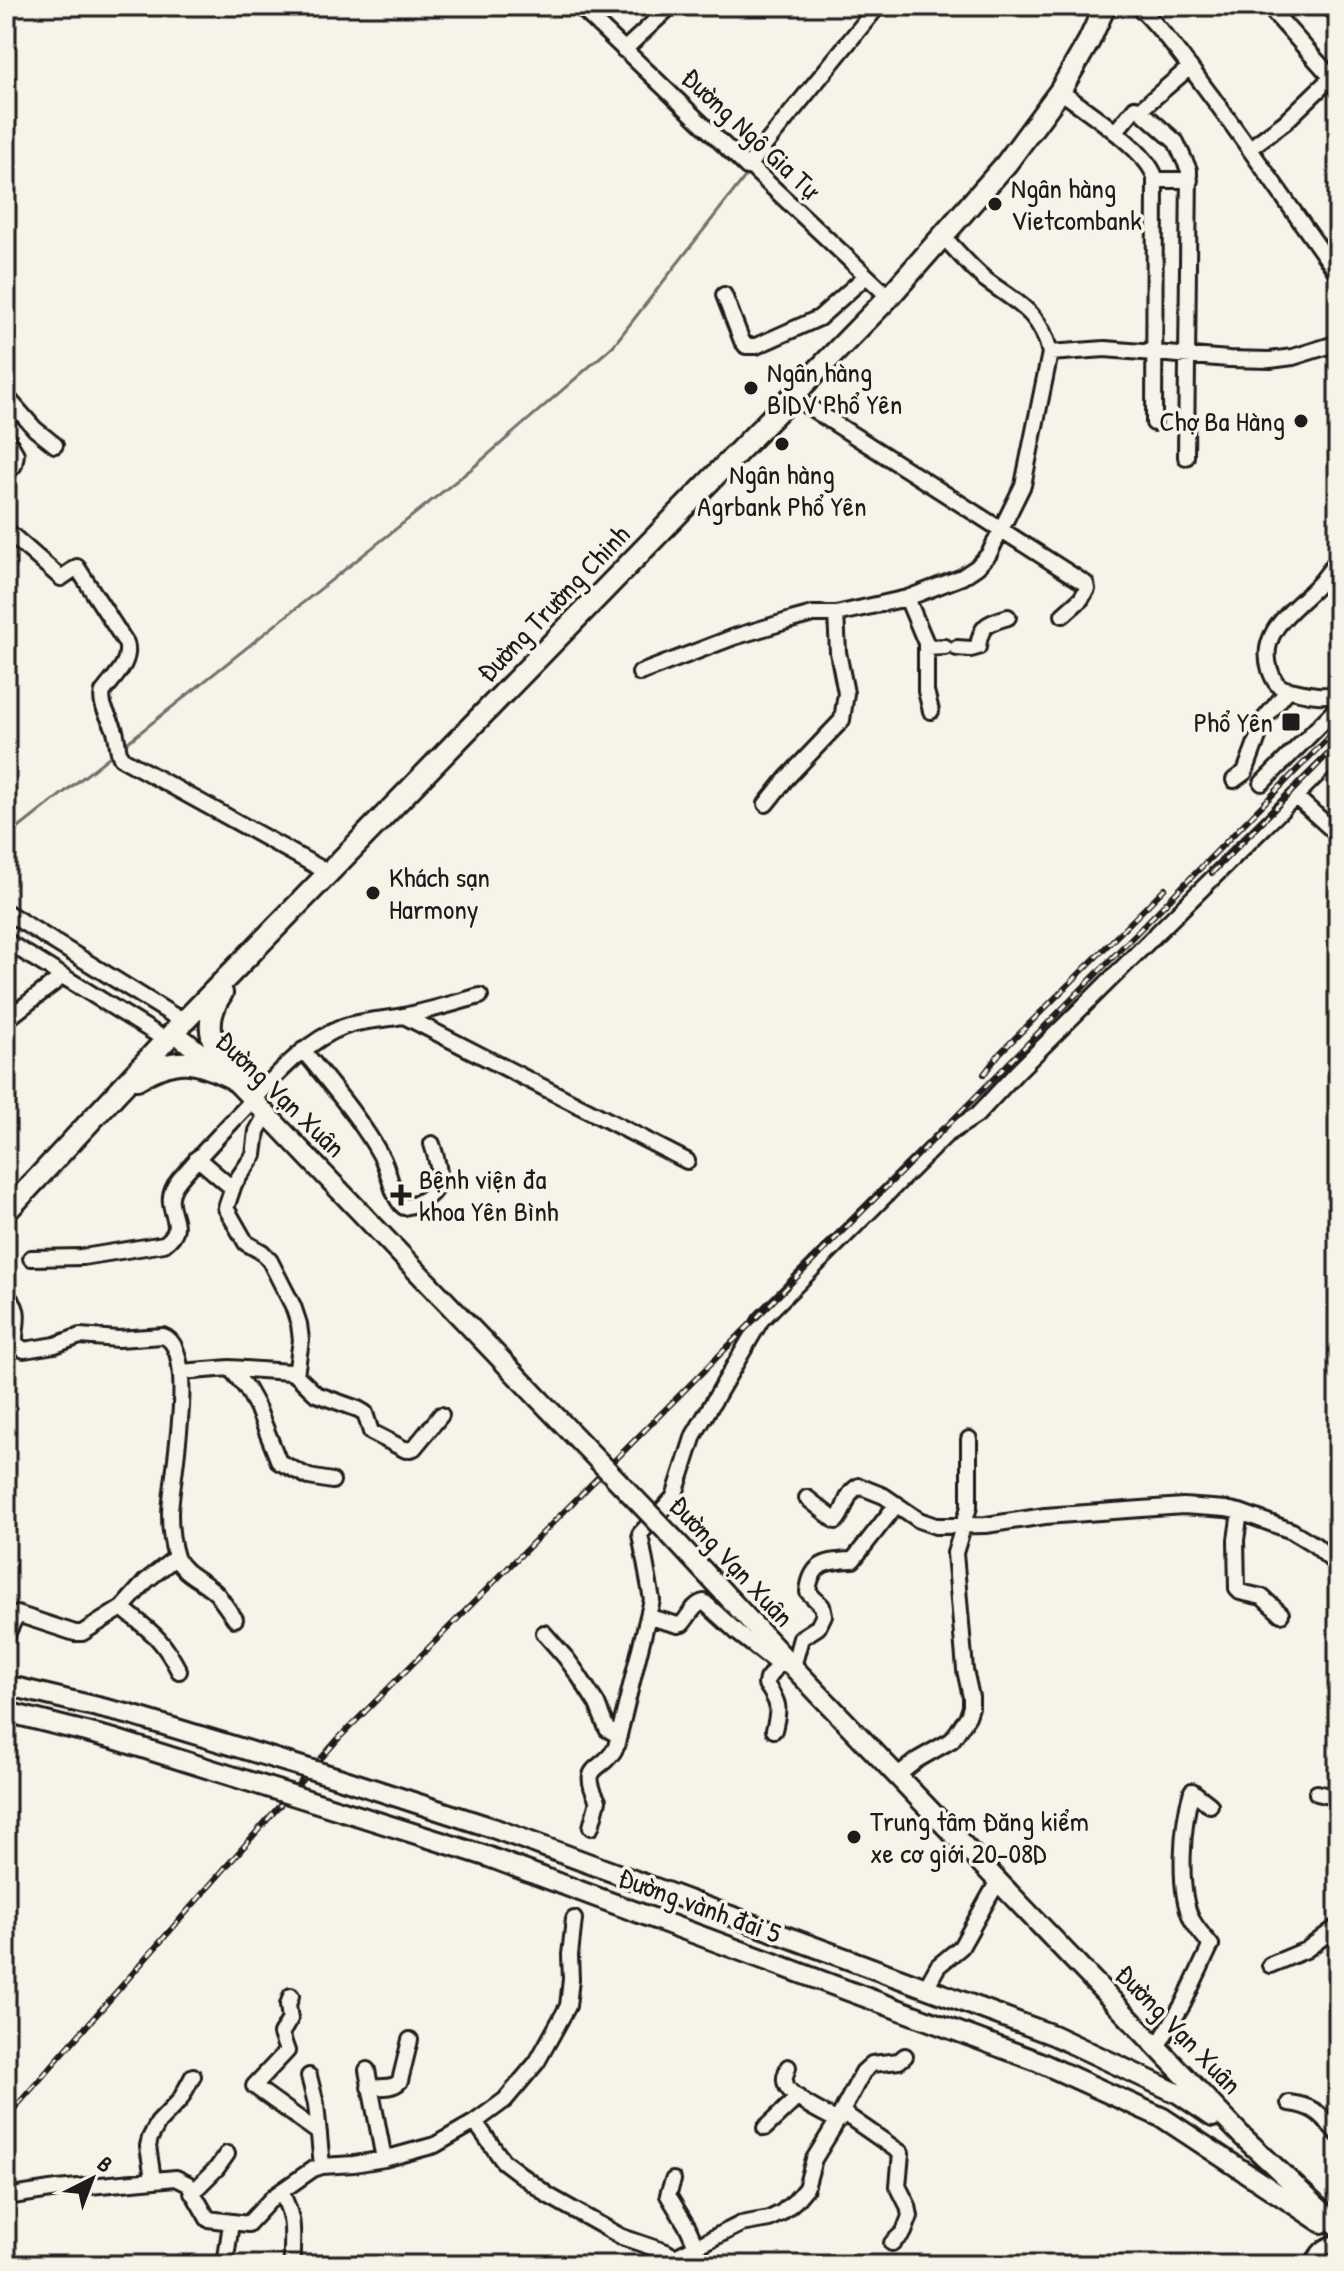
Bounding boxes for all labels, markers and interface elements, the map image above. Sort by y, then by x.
street label: Đường Ngô Gia Tự [674,59,830,209]
place label: Ngân hàng Vietcombank [1011,169,1142,239]
marker: Ngân hàng Vietcombank [986,195,1004,213]
place label: Ngân hàng BIDV Phổ Yên [767,353,902,423]
marker: Ngân hàng BIDV Phổ Yên [742,379,760,397]
place label: Chợ Ba Hàng [1159,402,1285,440]
marker: Chợ Ba Hàng [1292,412,1310,430]
marker: Ngân hàng Agrbank Phổ Yên [773,435,791,453]
place label: Ngân hàng Agrbank Phổ Yên [697,455,867,525]
street label: Đường Trường Chinh [468,516,638,690]
place label: Phổ Yên [1194,703,1273,741]
marker: Phổ Yên [1280,711,1302,733]
place label: Khách sạn Harmony [389,858,490,928]
marker: Khách sạn Harmony [364,884,382,902]
street label: Đường Vạn Xuân [208,1022,354,1166]
place label: Bệnh viện đa khoa Yên Bình [419,1160,559,1230]
marker: Bệnh viện đa khoa Yên Bình [390,1184,412,1206]
street label: Đường Vạn Xuân [661,1487,803,1635]
place label: Trung tâm Đăng kiểm xe cơ giới 20-08D [870,1802,1089,1872]
marker: Trung tâm Đăng kiểm xe cơ giới 20-08D [845,1828,863,1846]
street label: Đường vành đai 5 [613,1858,787,1952]
street label: Đường Vạn Xuân [1107,1956,1251,2102]
north arrow [52,2139,132,2219]
text: B [91,2149,120,2179]

